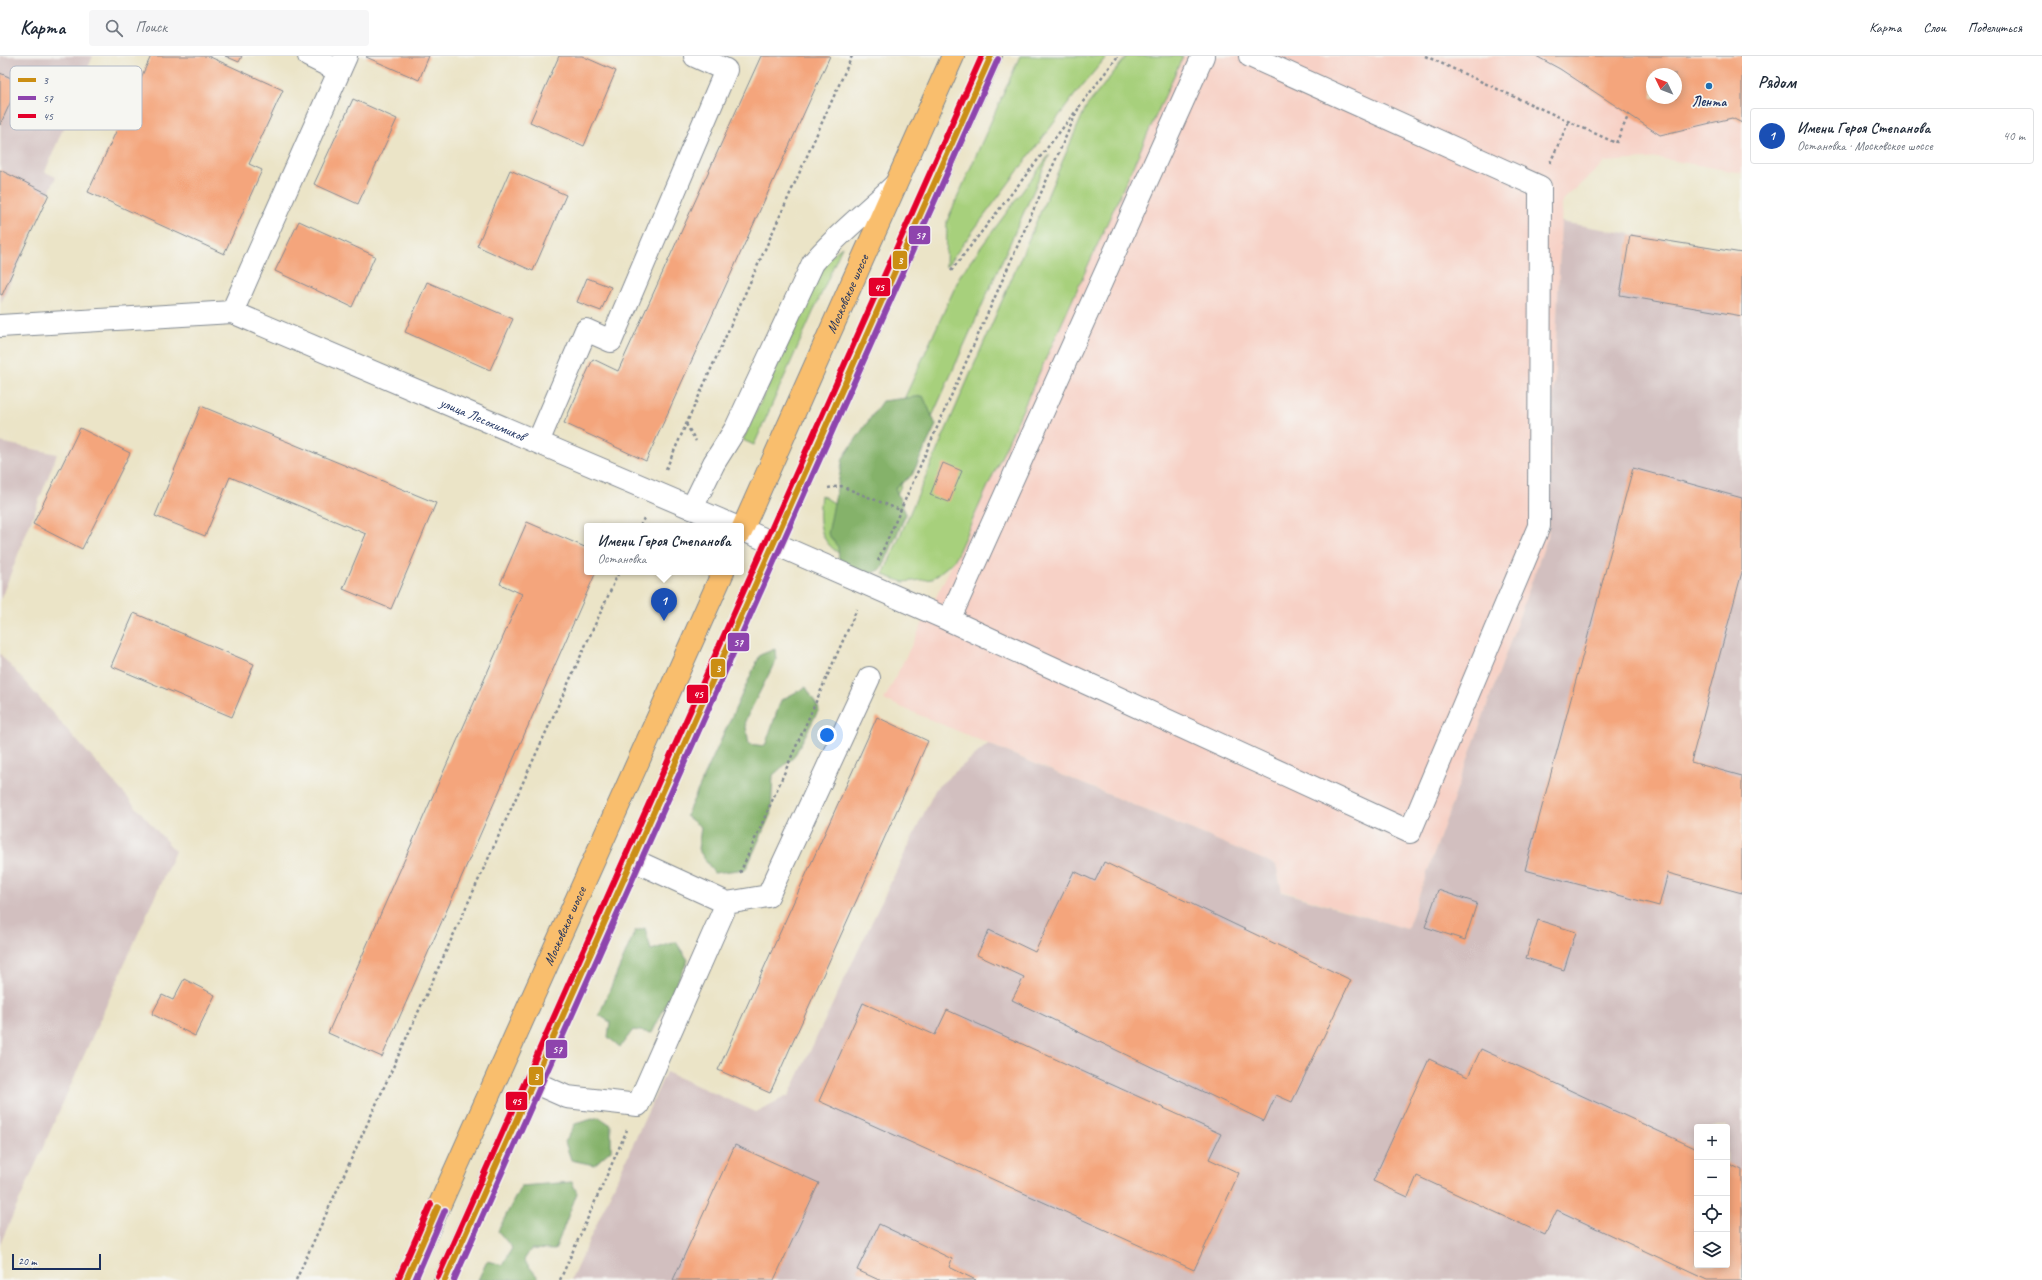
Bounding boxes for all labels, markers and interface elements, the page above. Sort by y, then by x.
search box [89,10,369,46]
text: Карта [20,16,65,40]
icon: search [103,17,125,39]
text: Поиск [135,18,167,37]
text: Карта [1869,19,1901,36]
text: Слои [1923,19,1946,36]
text: Поделиться [1968,19,2022,36]
legend [10,66,142,130]
north arrow [1646,68,1682,104]
text: Рядом [1758,72,1796,93]
text: 3 [43,73,49,87]
marker: Лента [1704,81,1714,91]
text: 57 [43,91,54,105]
place label: Лента [1691,93,1727,110]
text: 45 [43,109,54,123]
text: Имени Героя Степанова [1797,119,1930,138]
text: 1 [1769,128,1775,144]
text: 40 m [2003,128,2025,144]
text: Остановка · Московское шоссе [1797,138,1933,154]
line badge: 57 [908,225,931,245]
text: 57 [915,228,926,242]
street label: Московское шоссе [822,250,873,336]
line badge: 3 [892,250,908,270]
text: 3 [898,253,904,267]
line badge: 45 [868,277,891,297]
text: 45 [874,280,885,294]
street label: улица Лесохимиков [437,393,531,446]
popup [584,523,744,575]
text: Имени Героя Степанова [597,532,731,551]
text: Остановка [597,551,646,567]
pin: 1 [651,588,677,621]
line badge: 57 [727,632,750,652]
text: 57 [733,635,744,649]
line badge: 3 [710,658,726,678]
text: 3 [716,661,722,675]
line badge: 45 [686,684,709,704]
text: 45 [693,687,704,701]
your location [817,725,837,745]
street label: Московское шоссе [540,883,590,968]
line badge: 57 [545,1039,568,1059]
text: 57 [552,1042,563,1056]
line badge: 3 [528,1066,544,1086]
text: 3 [534,1069,540,1083]
line badge: 45 [505,1091,528,1111]
text: 45 [511,1094,522,1108]
map controls [1694,1124,1730,1268]
button: + [1694,1124,1730,1160]
button: − [1694,1160,1730,1196]
button: locate [1694,1196,1730,1232]
button: layers [1694,1232,1730,1268]
scale bar [12,1252,101,1271]
text: 20 m [18,1254,37,1268]

